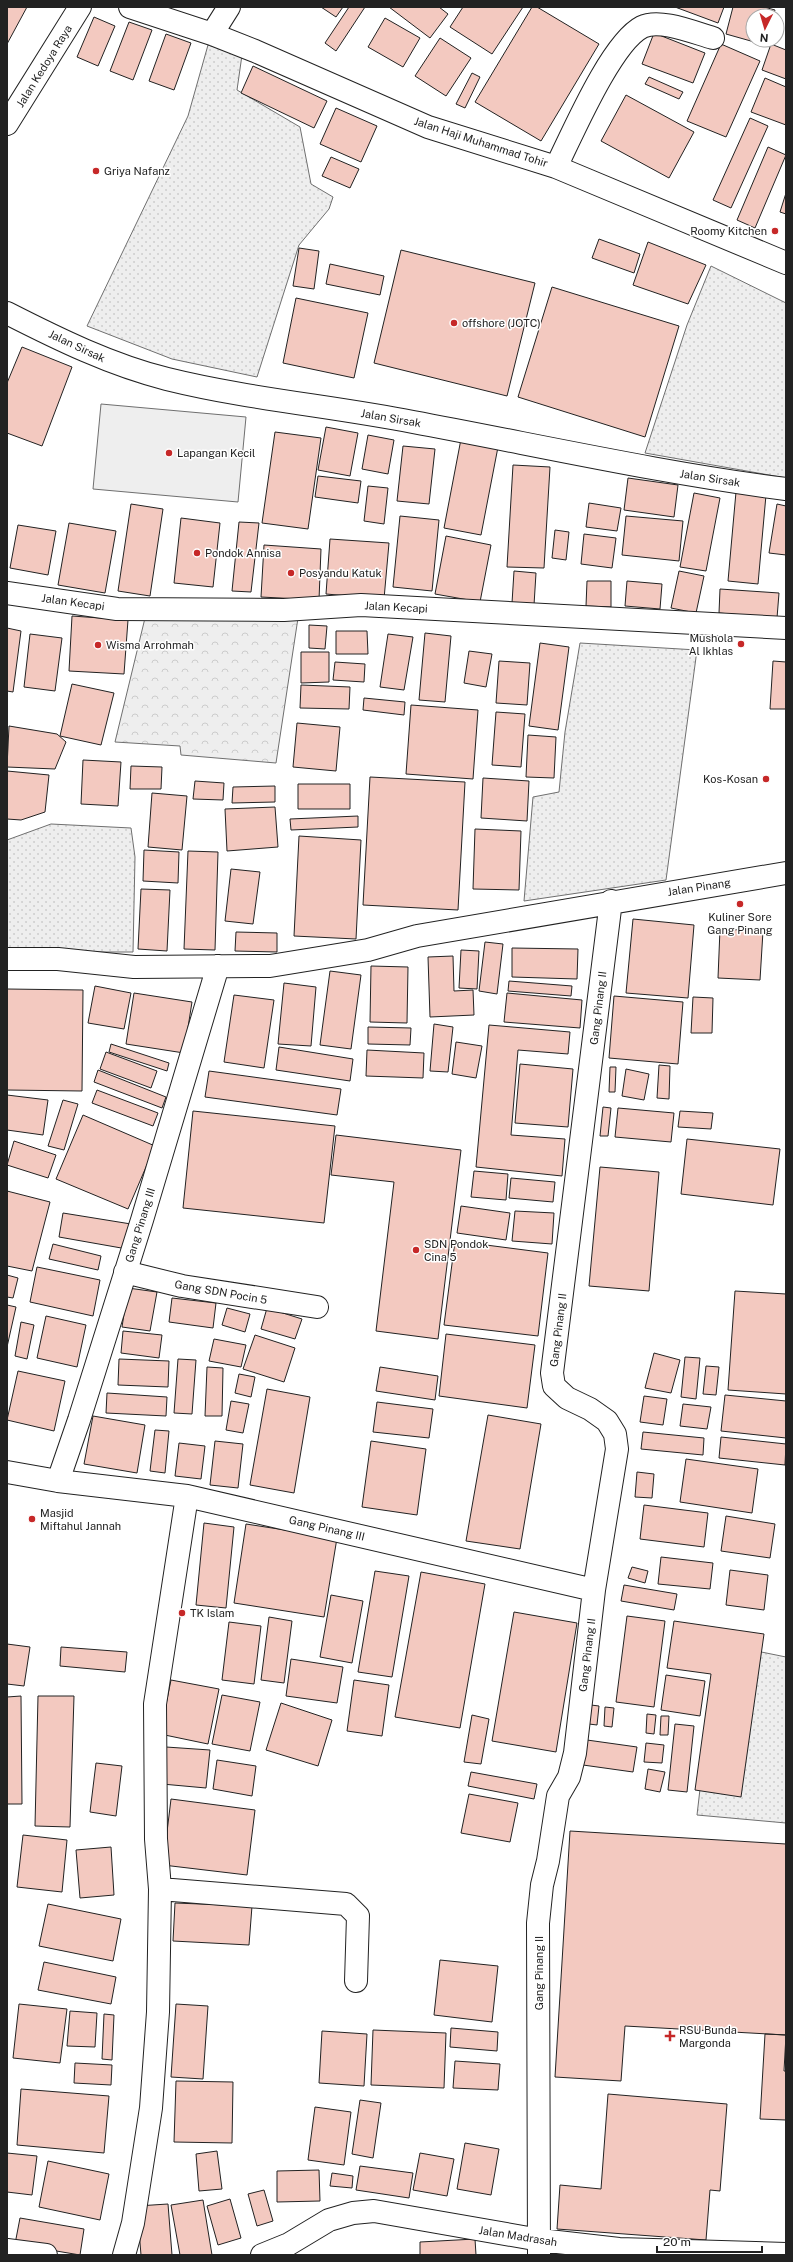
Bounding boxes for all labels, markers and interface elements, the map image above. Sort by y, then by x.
north arrow [745,8,785,48]
street label: Jalan Kedoya Raya [14,23,74,109]
text: N [759,32,769,44]
street label: Jalan Haji Muhammad Tohir [413,115,549,169]
place label: Griya Nafanz [104,165,170,177]
marker: Griya Nafanz [91,166,101,176]
place label: Roomy Kitchen [690,225,767,237]
marker: Roomy Kitchen [770,226,780,236]
place label: offshore (JOTC) [462,317,541,329]
marker: offshore (JOTC) [449,318,459,328]
street label: Jalan Sirsak [47,328,107,364]
street label: Jalan Sirsak [360,407,422,429]
place label: Lapangan Kecil [177,447,255,459]
marker: Lapangan Kecil [164,448,174,458]
street label: Jalan Sirsak [679,467,741,489]
place label: Pondok Annisa [205,547,281,559]
marker: Pondok Annisa [192,548,202,558]
place label: Posyandu Katuk [299,567,382,579]
marker: Posyandu Katuk [286,568,296,578]
street label: Jalan Kecapi [41,592,105,612]
street label: Jalan Kecapi [364,599,428,615]
place label: Mushola Al Ikhlas [689,632,733,657]
place label: Wisma Arrohmah [106,639,194,651]
marker: Mushola Al Ikhlas [736,639,746,649]
marker: Wisma Arrohmah [93,640,103,650]
place label: Kos-Kosan [703,773,758,785]
marker: Kos-Kosan [761,774,771,784]
street label: Jalan Pinang [666,876,732,898]
marker: Kuliner Sore Gang Pinang [735,899,745,909]
place label: Kuliner Sore Gang Pinang [707,911,773,936]
street label: Gang Pinang II [588,970,608,1046]
street label: Gang Pinang III [123,1186,157,1264]
place label: SDN Pondok Cina 5 [424,1238,488,1263]
marker: SDN Pondok Cina 5 [411,1245,421,1255]
street label: Gang SDN Pocin 5 [174,1278,268,1306]
street label: Gang Pinang II [548,1292,568,1368]
place label: Masjid Miftahul Jannah [40,1507,121,1532]
street label: Gang Pinang III [288,1513,366,1543]
marker: Masjid Miftahul Jannah [27,1514,37,1524]
place label: TK Islam [190,1607,234,1619]
marker: TK Islam [177,1608,187,1618]
street label: Gang Pinang II [577,1617,597,1693]
street label: Gang Pinang II [533,1936,545,2010]
place label: RSU Bunda Margonda [679,2024,737,2049]
marker: RSU Bunda Margonda [664,2030,676,2042]
street label: Jalan Madrasah [478,2224,558,2248]
scale bar [657,2228,762,2254]
text: 20 m [663,2235,691,2249]

